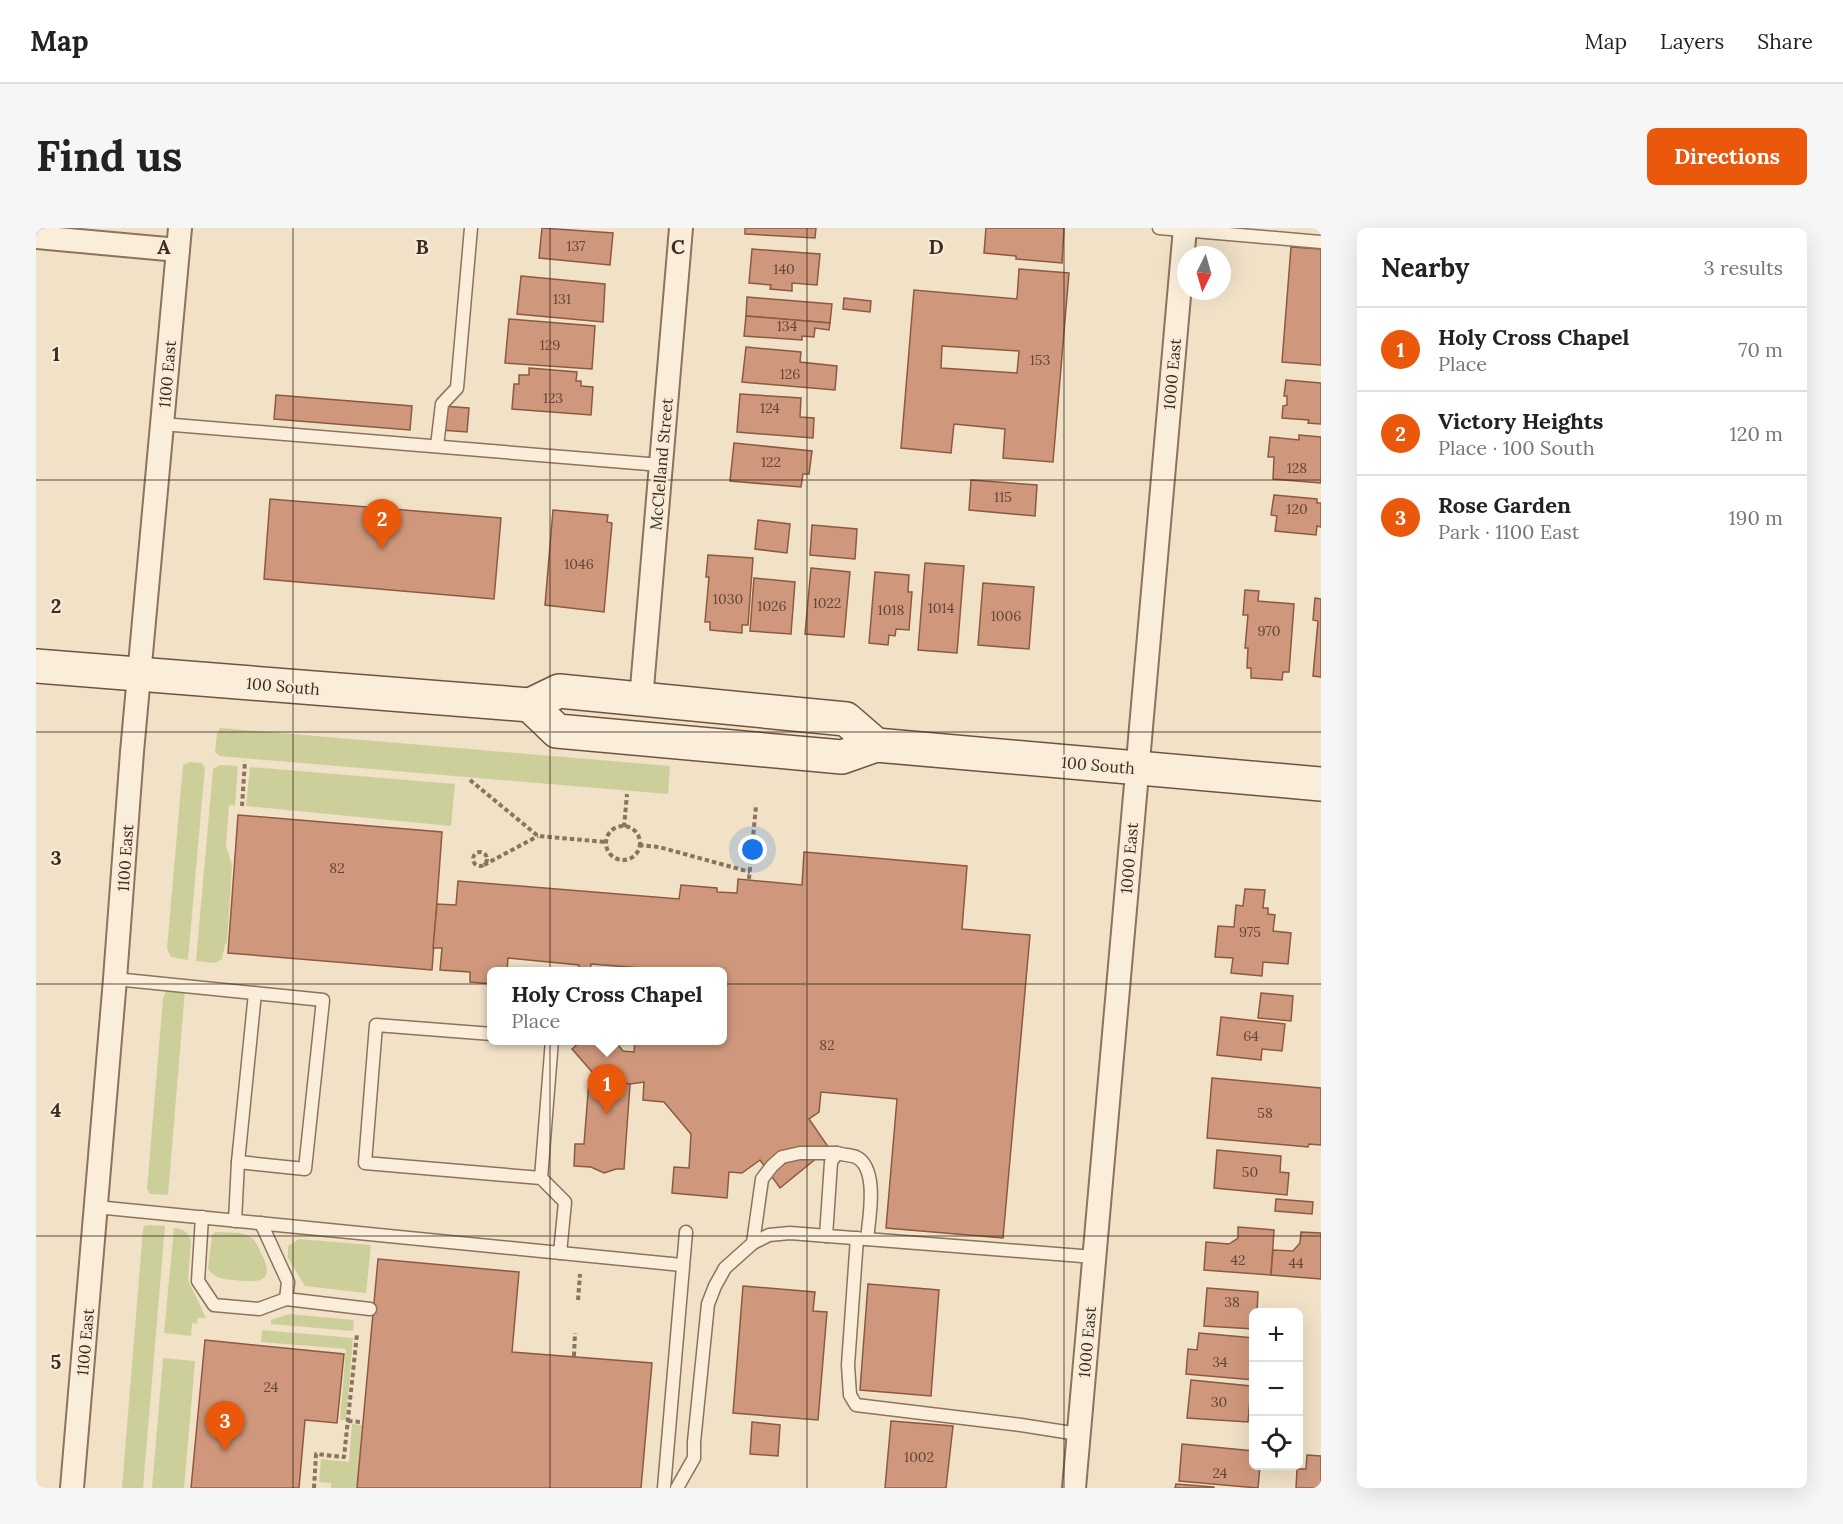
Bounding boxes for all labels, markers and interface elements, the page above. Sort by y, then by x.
text: Map [30,23,89,59]
text: Map [1584,28,1627,55]
text: Layers [1660,28,1724,55]
text: Share [1757,28,1813,55]
button: Directions [1647,128,1807,185]
text: Find us [36,129,182,183]
text: A [157,234,171,259]
text: B [415,234,429,259]
text: C [671,234,685,259]
text: D [928,234,944,259]
house number: 137 [566,237,586,255]
north arrow [1177,246,1231,300]
text: Nearby [1381,251,1469,284]
text: 3 results [1704,255,1783,280]
house number: 140 [773,260,795,278]
house number: 131 [553,290,571,308]
house number: 134 [777,317,798,335]
text: Holy Cross Chapel [1438,323,1630,351]
house number: 129 [540,336,560,354]
street label: 1000 East [1159,337,1185,411]
text: 1 [1396,337,1405,362]
text: 70 m [1738,337,1783,362]
street label: 1100 East [154,339,180,409]
text: 1 [52,341,60,366]
house number: 153 [1030,351,1050,369]
text: Place [1438,351,1487,376]
house number: 126 [780,365,800,383]
house number: 123 [543,389,563,407]
street label: McClelland Street [645,396,677,531]
house number: 124 [760,399,780,417]
text: Victory Heights [1438,407,1604,435]
text: 2 [1395,421,1406,446]
text: 120 m [1729,421,1783,446]
text: Place · 100 South [1438,435,1595,460]
house number: 122 [761,453,781,471]
house number: 128 [1287,459,1307,477]
house number: 115 [994,488,1012,506]
text: Rose Garden [1438,491,1571,519]
pin: 2 [362,500,402,549]
house number: 120 [1286,500,1308,518]
text: 3 [1395,505,1406,530]
text: 190 m [1729,505,1783,530]
text: Park · 1100 East [1438,519,1580,544]
house number: 1046 [564,555,594,573]
house number: 1030 [713,590,743,608]
text: 2 [51,593,61,618]
house number: 1022 [813,594,841,612]
house number: 1026 [757,597,787,615]
house number: 1014 [928,599,955,617]
house number: 1018 [878,601,905,619]
house number: 1006 [991,607,1021,625]
house number: 970 [1258,622,1280,640]
street label: 100 South [245,673,321,699]
street label: 100 South [1060,752,1136,778]
street label: 1000 East [1116,821,1142,895]
street label: 1100 East [113,823,137,892]
your location [738,835,767,864]
text: 3 [50,845,62,870]
house number: 82 [329,859,345,877]
house number: 975 [1239,923,1261,941]
popup [487,967,727,1045]
text: Holy Cross Chapel [511,980,703,1008]
text: Place [511,1008,560,1033]
house number: 64 [1243,1027,1259,1045]
house number: 82 [819,1036,835,1054]
pin: 1 [588,1064,626,1114]
text: 4 [51,1097,62,1122]
house number: 58 [1257,1104,1273,1122]
house number: 50 [1242,1163,1258,1181]
house number: 42 [1230,1251,1246,1269]
house number: 44 [1288,1254,1304,1272]
house number: 38 [1224,1293,1240,1311]
street label: 1000 East [1074,1305,1100,1379]
street label: 1100 East [72,1307,98,1377]
map controls [1249,1308,1303,1470]
button: + [1249,1308,1303,1362]
text: 5 [51,1349,62,1374]
house number: 34 [1212,1353,1228,1371]
button: − [1249,1362,1303,1416]
house number: 24 [264,1378,279,1396]
house number: 30 [1211,1393,1227,1411]
pin: 3 [206,1402,244,1451]
button: locate [1249,1416,1303,1470]
house number: 1002 [904,1448,934,1466]
house number: 24 [1213,1464,1228,1482]

